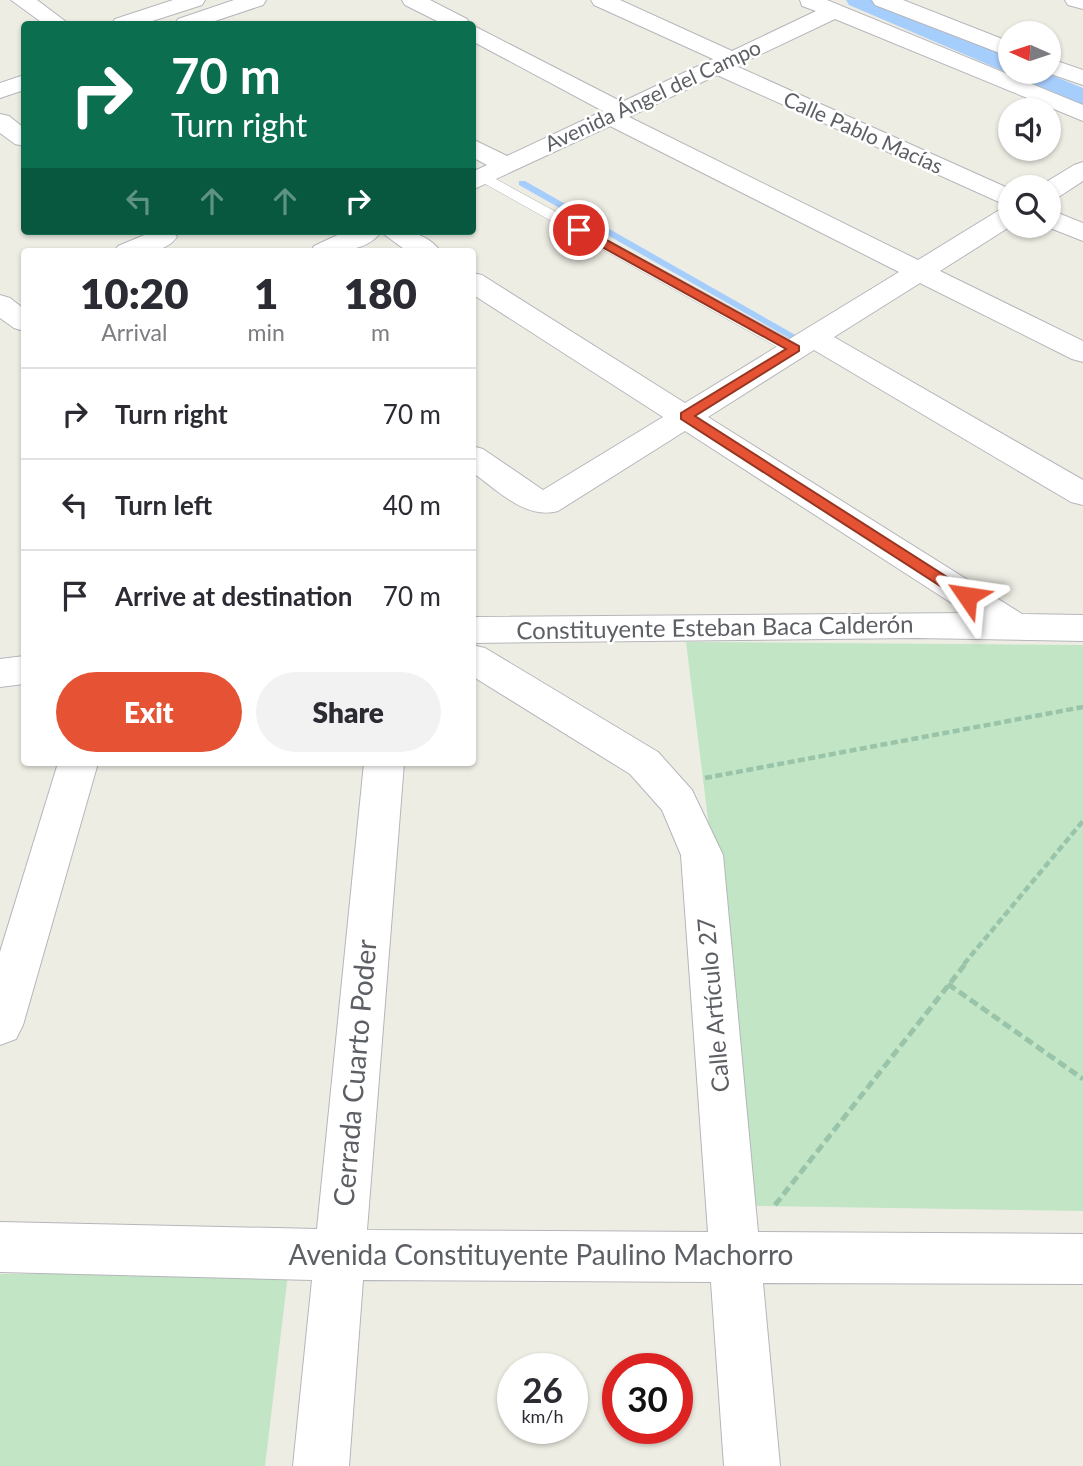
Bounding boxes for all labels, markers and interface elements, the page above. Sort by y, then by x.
north arrow [998,21,1060,84]
map controls [998,21,1061,238]
street label: Avenida Ángel del Campo [540,34,764,156]
text: 70 m [171,46,281,104]
icon: right [56,49,147,140]
street label: Calle Pablo Macías [780,85,947,178]
button: sound [998,98,1061,161]
text: Turn right [171,105,307,144]
button: search [998,175,1061,238]
icon: left [120,182,158,220]
icon: ahead [193,182,231,220]
icon: ahead [266,182,304,220]
icon: right [339,182,377,220]
pin [549,200,609,260]
icon: arrive [560,211,598,249]
text: 10:20 [80,268,189,318]
text: 1 [254,268,278,318]
text: 180 [344,268,417,318]
text: Arrival [101,318,167,346]
text: min [248,318,285,346]
text: m [371,318,390,346]
icon: right [56,395,94,433]
text: Turn right [115,398,228,430]
text: 70 m [383,398,441,430]
icon: left [56,486,94,524]
text: Turn left [115,489,212,521]
text: 40 m [383,489,441,521]
position arrow [930,559,1004,633]
icon: arrive [56,577,94,615]
text: Arrive at destination [115,580,352,612]
text: 70 m [383,580,441,612]
street label: Constituyente Esteban Baca Calderón [516,609,914,644]
button: Exit [56,672,242,752]
button: Share [256,672,441,752]
street label: Calle Artículo 27 [690,917,735,1094]
street label: Cerrada Cuarto Poder [325,938,383,1208]
street label: Avenida Constituyente Paulino Machorro [289,1237,793,1271]
speed limit sign: 30 [602,1353,693,1444]
text: 26 [522,1368,563,1410]
text: km/h [521,1405,564,1427]

